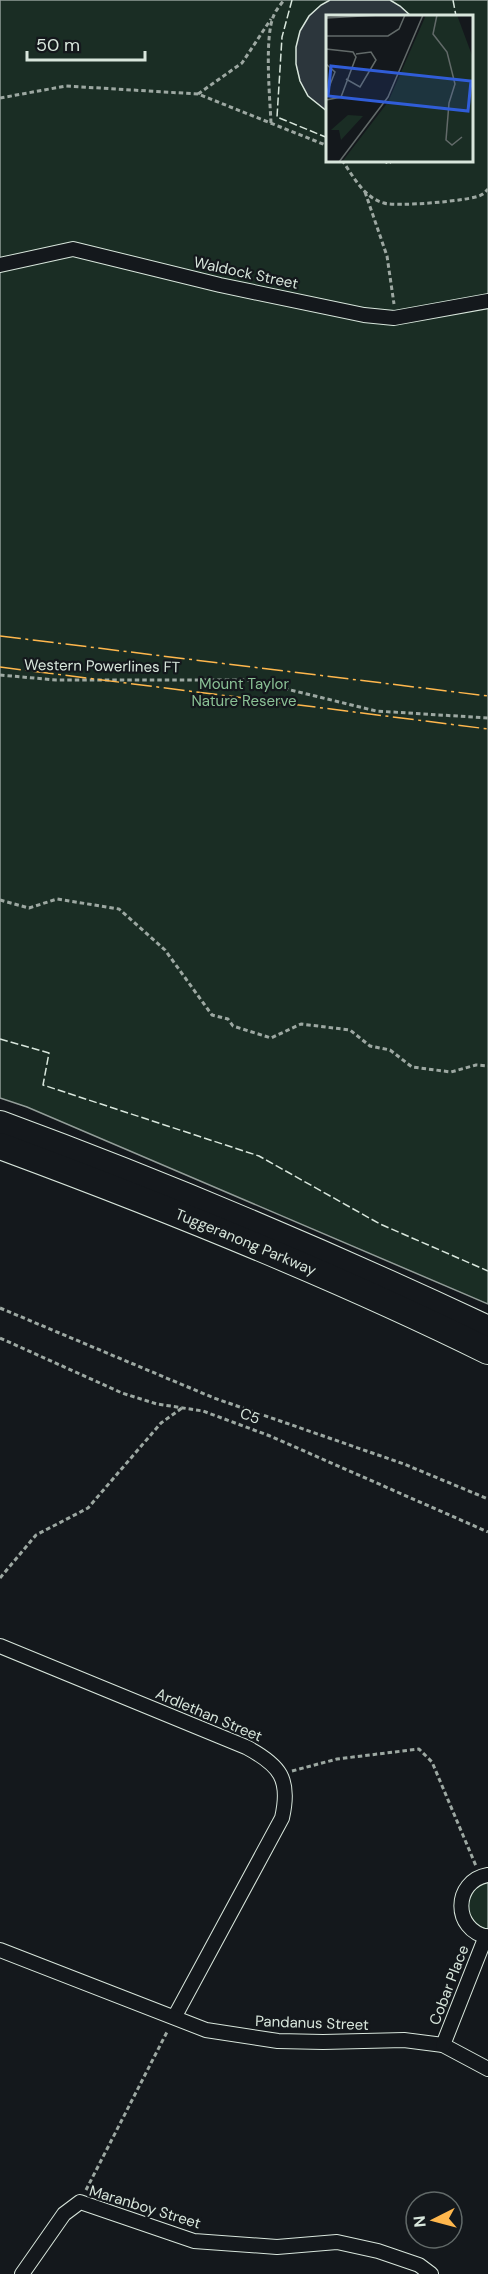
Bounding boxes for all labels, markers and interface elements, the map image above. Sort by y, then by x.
inset map [326,15,473,162]
scale bar [27,24,146,62]
text: 50 m [36,33,80,57]
street label: Waldock Street [192,252,300,294]
street label: Western Powerlines FT [24,655,180,677]
park label: Mount Taylor Nature Reserve [191,674,297,711]
street label: Tuggeranong Parkway [172,1204,320,1281]
street label: C5 [237,1403,263,1429]
street label: Ardlethan Street [153,1684,265,1747]
street label: Cobar Place [425,1942,473,2028]
street label: Pandanus Street [255,2011,369,2035]
street label: Maranboy Street [87,2181,203,2233]
north arrow [404,2190,464,2250]
text: N [409,2215,431,2228]

